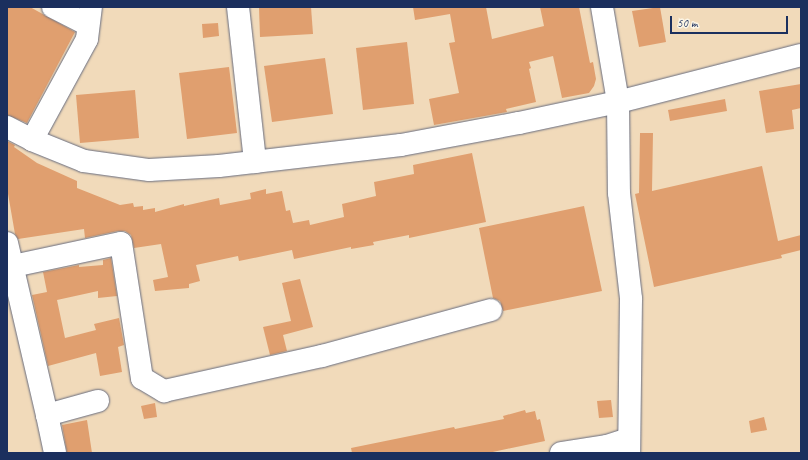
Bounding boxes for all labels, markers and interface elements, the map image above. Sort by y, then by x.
scale bar [672,8,790,34]
text: 50 m [677,15,697,31]

